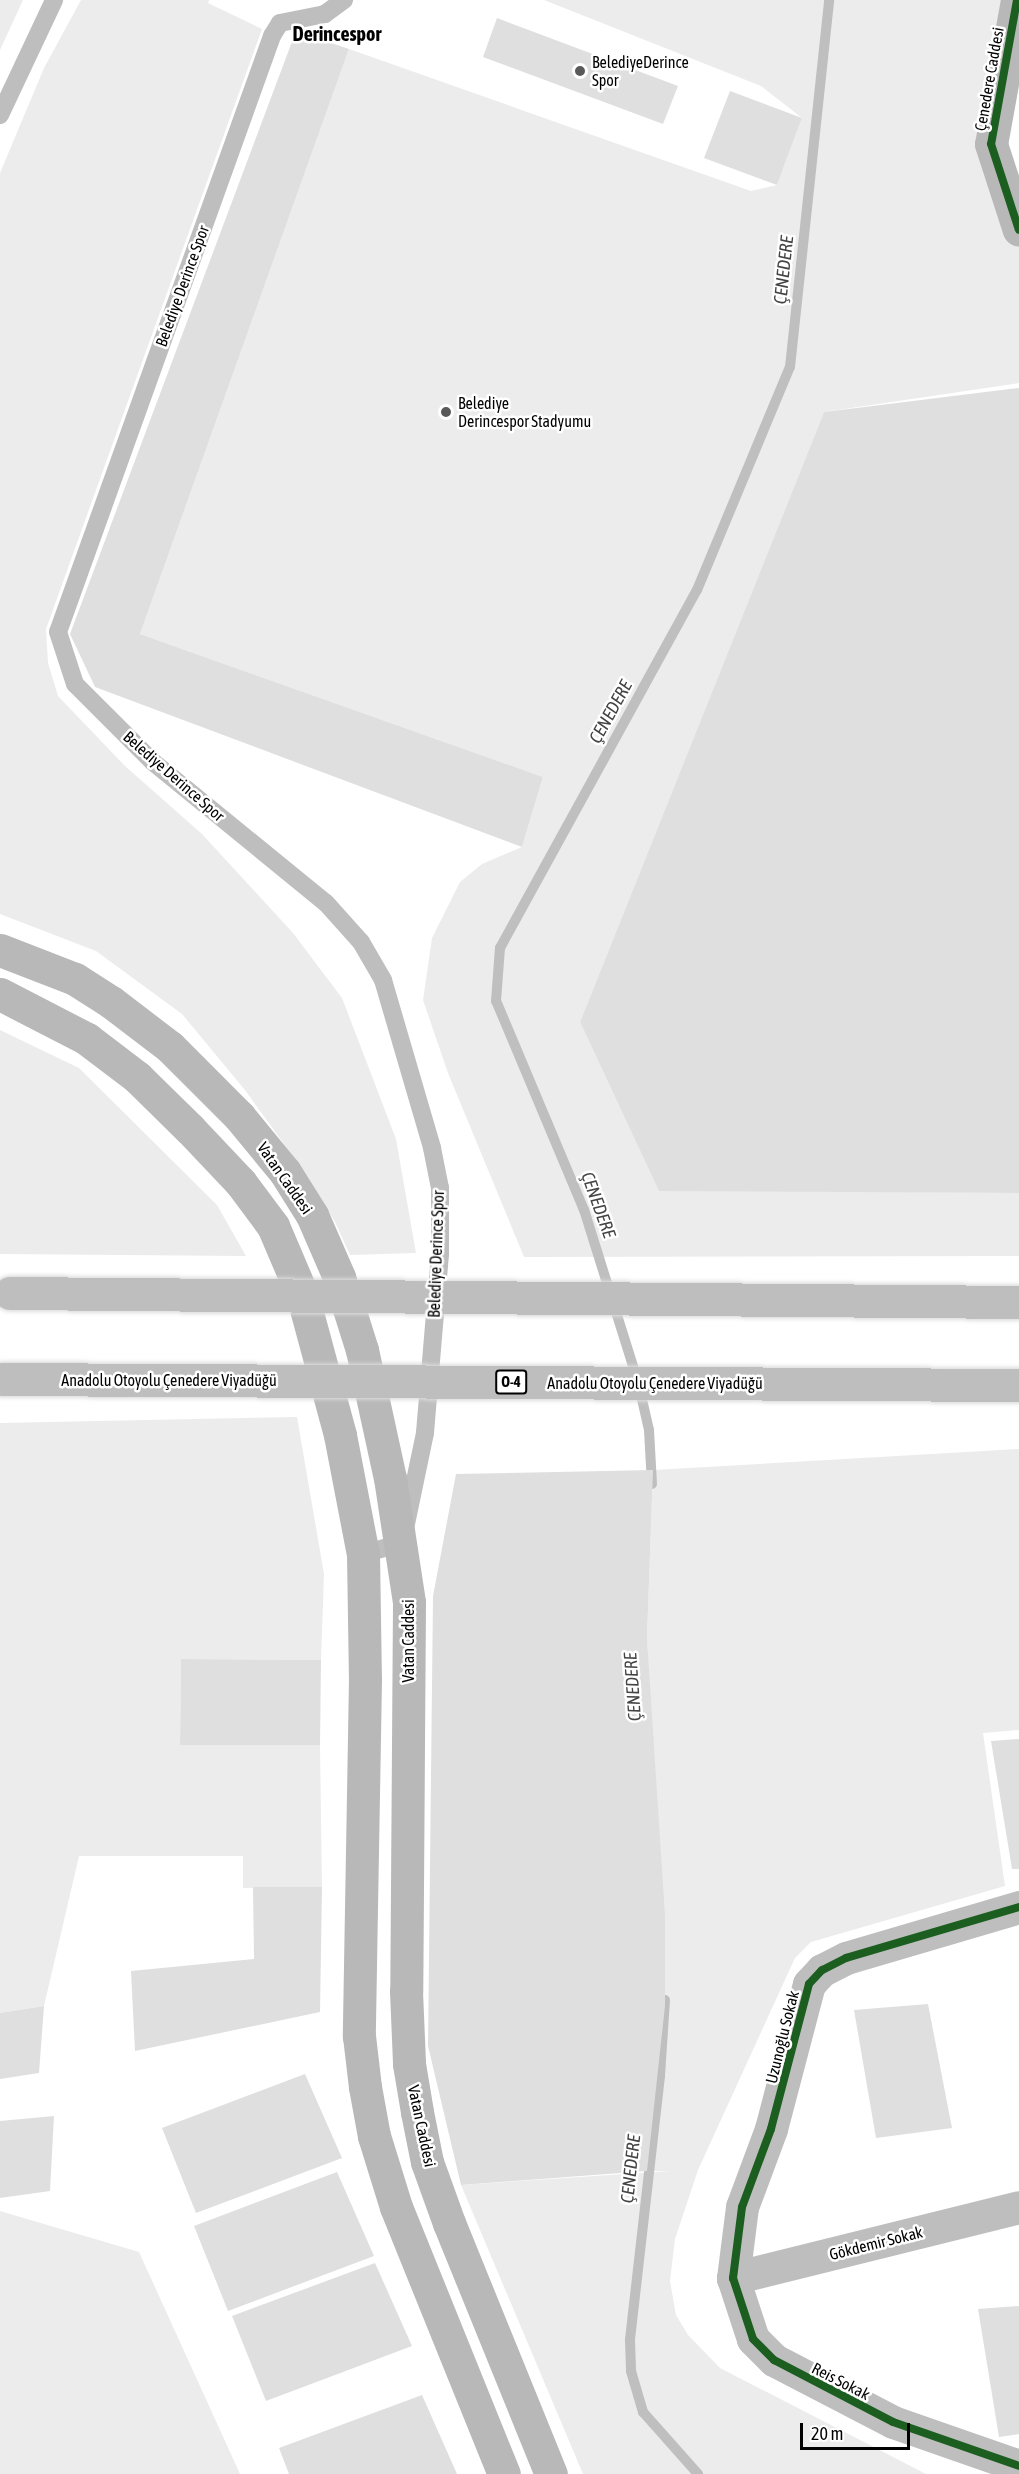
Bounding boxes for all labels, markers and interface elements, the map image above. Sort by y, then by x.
district label: Derincespor [293,21,381,45]
street label: Çenedere Caddesi [970,26,1008,132]
place label: BelediyeDerince Spor [592,52,689,90]
marker: BelediyeDerince Spor [573,64,587,78]
street label: Belediye Derince Spor [151,223,213,349]
water label: ÇENEDERE [770,235,798,305]
place label: Belediye Derincespor Stadyumu [458,393,591,431]
marker: Belediye Derincespor Stadyumu [439,405,453,419]
water label: ÇENEDERE [585,677,637,747]
street label: Belediye Derince Spor [120,727,228,825]
street label: Vatan Caddesi [253,1138,317,1218]
water label: ÇENEDERE [576,1169,620,1241]
street label: Belediye Derince Spor [424,1190,448,1318]
street label: Anadolu Otoyolu Çenedere Viyadüğü [61,1370,277,1390]
road number: O-4 [494,1370,528,1394]
street label: Anadolu Otoyolu Çenedere Viyadüğü [547,1373,763,1393]
street label: Vatan Caddesi [398,1599,418,1683]
water label: ÇENEDERE [620,1652,646,1722]
street label: Uzunoğlu Sokak [761,1989,803,2085]
street label: Vatan Caddesi [404,2083,440,2169]
water label: ÇENEDERE [617,2134,645,2204]
street label: Gökdemir Sokak [827,2222,925,2264]
street label: Reis Sokak [809,2358,873,2404]
scale bar [803,2411,912,2449]
text: 20 m [811,2423,843,2444]

